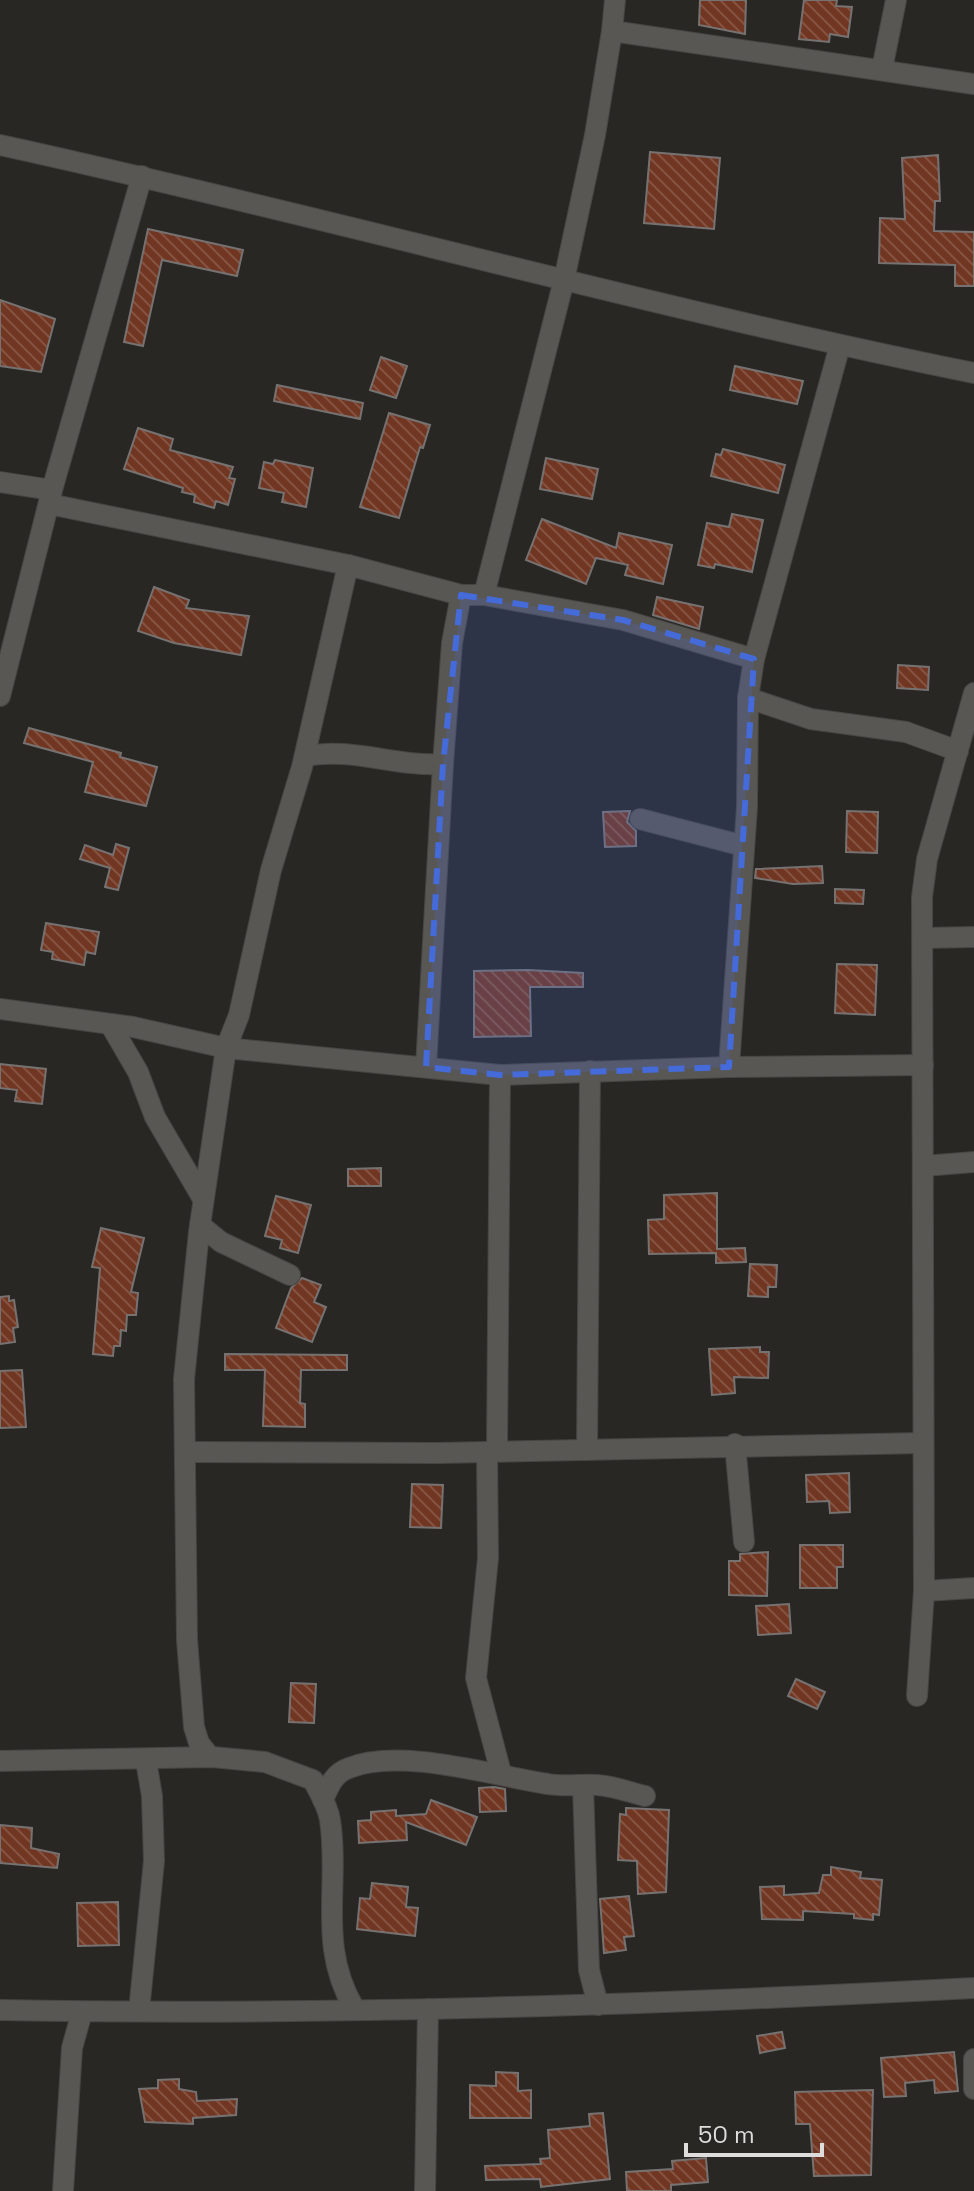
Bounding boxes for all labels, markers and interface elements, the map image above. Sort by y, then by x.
scale bar [686,2107,822,2157]
text: 50 m [698,2119,755,2150]

